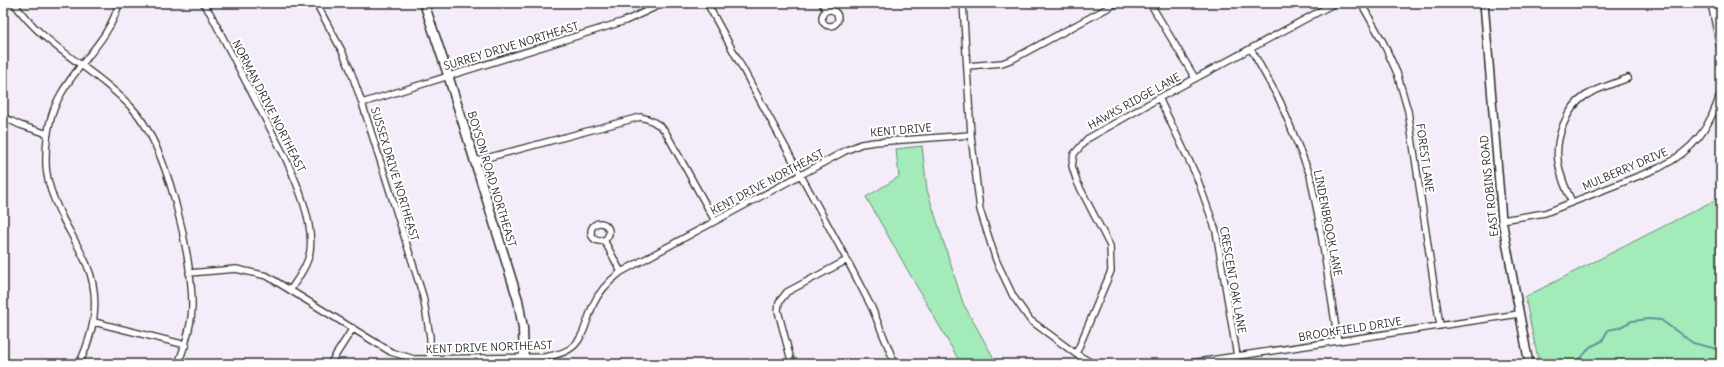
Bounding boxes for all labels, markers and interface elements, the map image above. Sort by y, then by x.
street label: SURREY DRIVE NORTHEAST [442,19,580,73]
street label: NORMAN DRIVE NORTHEAST [229,37,309,175]
street label: HAWKS RIDGE LANE [1085,70,1183,132]
street label: SUSSEX DRIVE NORTHEAST [368,105,422,243]
street label: BOYSON ROAD NORTHEAST [465,109,519,249]
street label: KENT DRIVE [869,120,933,140]
street label: FOREST LANE [1413,123,1437,193]
street label: EAST ROBINS ROAD [1477,134,1501,237]
street label: MULBERRY DRIVE [1580,145,1670,193]
street label: KENT DRIVE NORTHEAST [708,146,826,218]
street label: LINDENBROOK LANE [1311,169,1345,277]
street label: CRESCENT OAK LANE [1217,225,1249,335]
street label: BROOKFIELD DRIVE [1297,314,1403,344]
street label: KENT DRIVE NORTHEAST [425,338,553,356]

